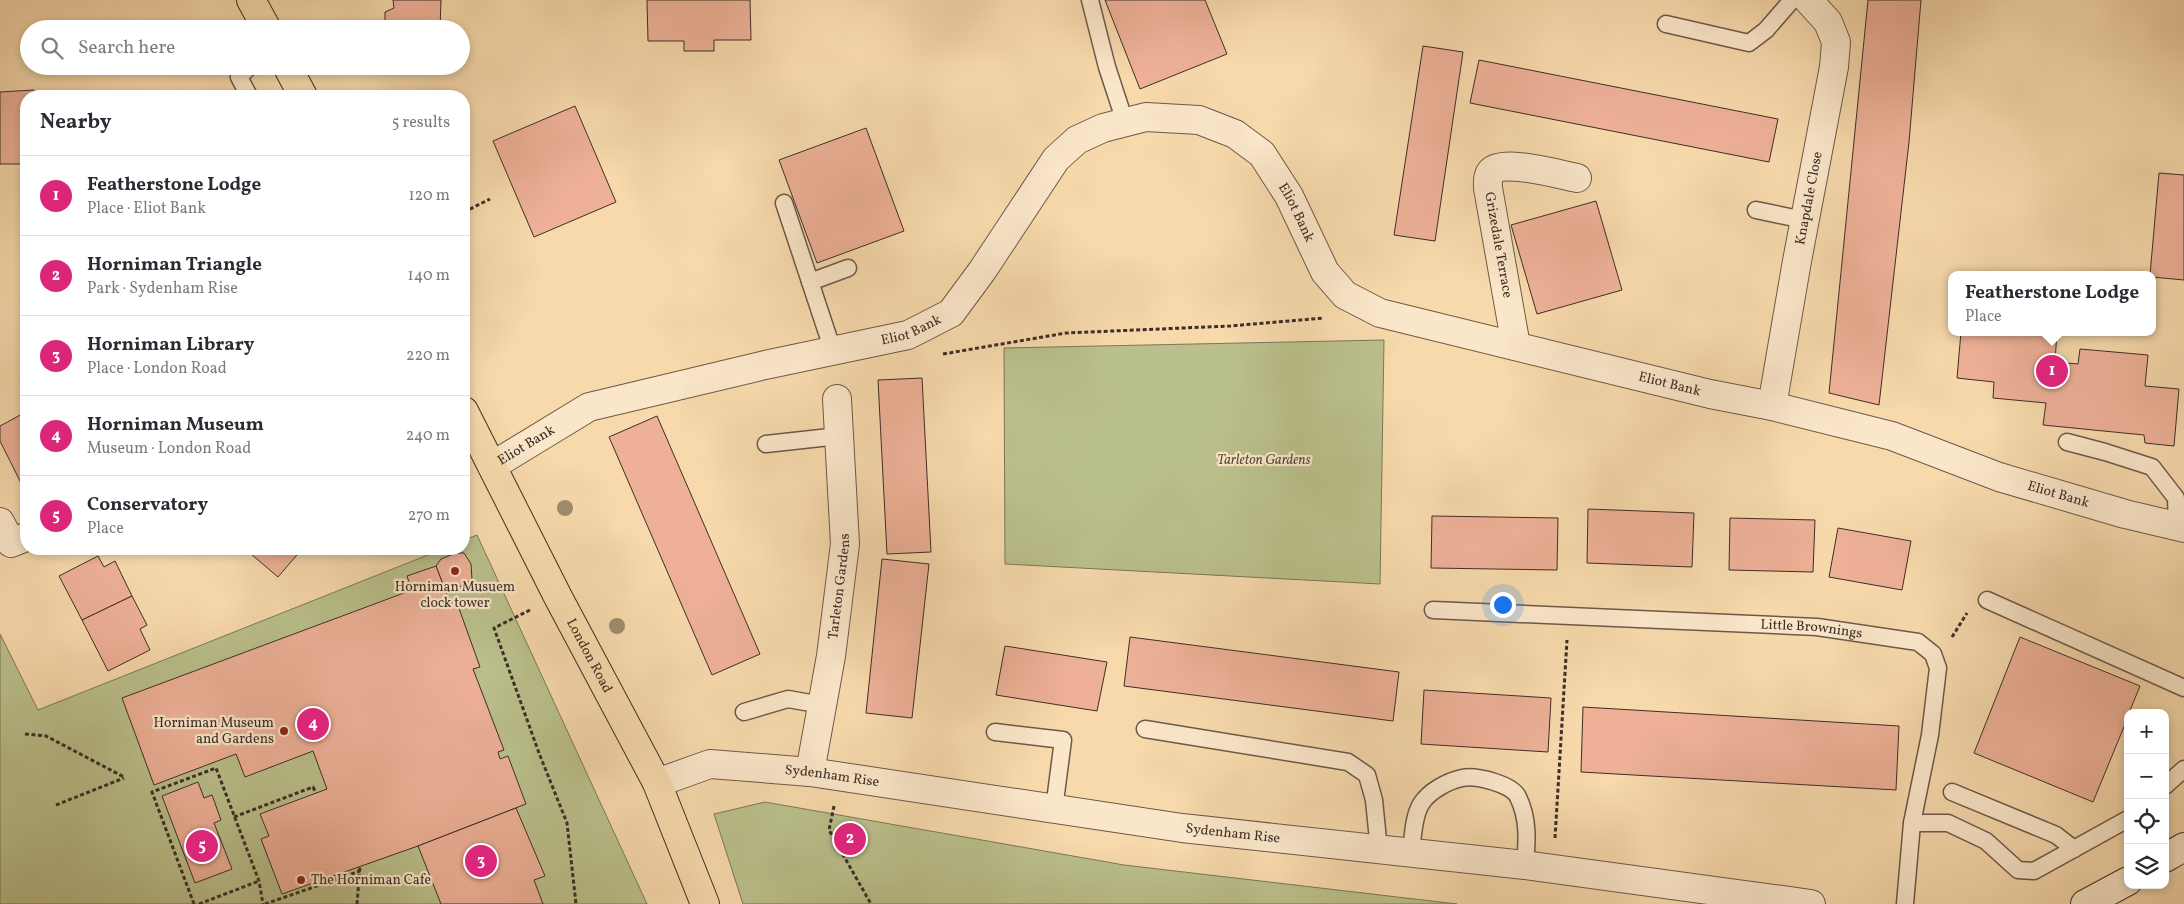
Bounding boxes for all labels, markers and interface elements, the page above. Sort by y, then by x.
search box [20,20,470,75]
icon: search [38,34,66,62]
text: Search here [78,35,175,61]
text: Nearby [40,108,111,137]
text: 5 results [392,112,450,134]
street label: Knapdale Close [1791,150,1827,247]
text: Featherstone Lodge [87,172,261,198]
street label: Eliot Bank [1274,179,1319,246]
text: 1 [53,185,59,207]
text: 120 m [408,185,450,207]
street label: Grizedale Terrace [1479,190,1517,300]
text: Place · Eliot Bank [87,198,206,220]
text: Horniman Triangle [87,252,262,278]
text: 2 [52,265,60,287]
text: 140 m [408,265,450,287]
popup [1948,271,2156,336]
text: Park · Sydenham Rise [87,278,238,300]
text: Featherstone Lodge [1965,280,2139,306]
text: Place [1965,306,2002,328]
street label: Eliot Bank [879,310,945,350]
text: Horniman Library [87,332,254,358]
text: 3 [52,345,60,367]
text: 220 m [406,345,450,367]
pin: 1 [2036,352,2068,390]
text: Place · London Road [87,358,227,380]
street label: Eliot Bank [1636,367,1703,401]
text: Horniman Museum [87,412,264,438]
street label: Eliot Bank [494,420,559,470]
text: 4 [51,425,61,447]
text: 240 m [406,425,450,447]
text: Museum · London Road [87,438,251,460]
park label: Tarleton Gardens [1217,451,1311,470]
street label: Eliot Bank [2025,476,2092,513]
text: Conservatory [87,492,208,518]
text: 5 [52,505,60,527]
text: 270 m [408,505,450,527]
text: Place [87,518,124,540]
street label: Tarleton Gardens [824,533,855,640]
marker: Horniman Musuem clock tower [449,565,461,577]
place label: Horniman Musuem clock tower [395,578,515,613]
your location [1490,592,1516,618]
street label: London Road [562,615,617,696]
street label: Little Brownings [1760,615,1864,643]
pin: 4 [297,705,329,743]
map controls [2124,709,2169,889]
button: + [2124,709,2169,754]
place label: Horniman Museum and Gardens [153,714,274,749]
marker: Horniman Museum and Gardens [278,725,290,737]
button: − [2124,754,2169,799]
street label: Sydenham Rise [784,761,881,792]
button: locate [2124,799,2169,844]
street label: Sydenham Rise [1185,819,1282,848]
pin: 2 [834,820,866,858]
pin: 5 [186,827,218,865]
pin: 3 [465,842,497,880]
button: layers [2124,844,2169,889]
place label: The Horniman Cafe [311,871,432,890]
marker: The Horniman Cafe [295,874,307,886]

